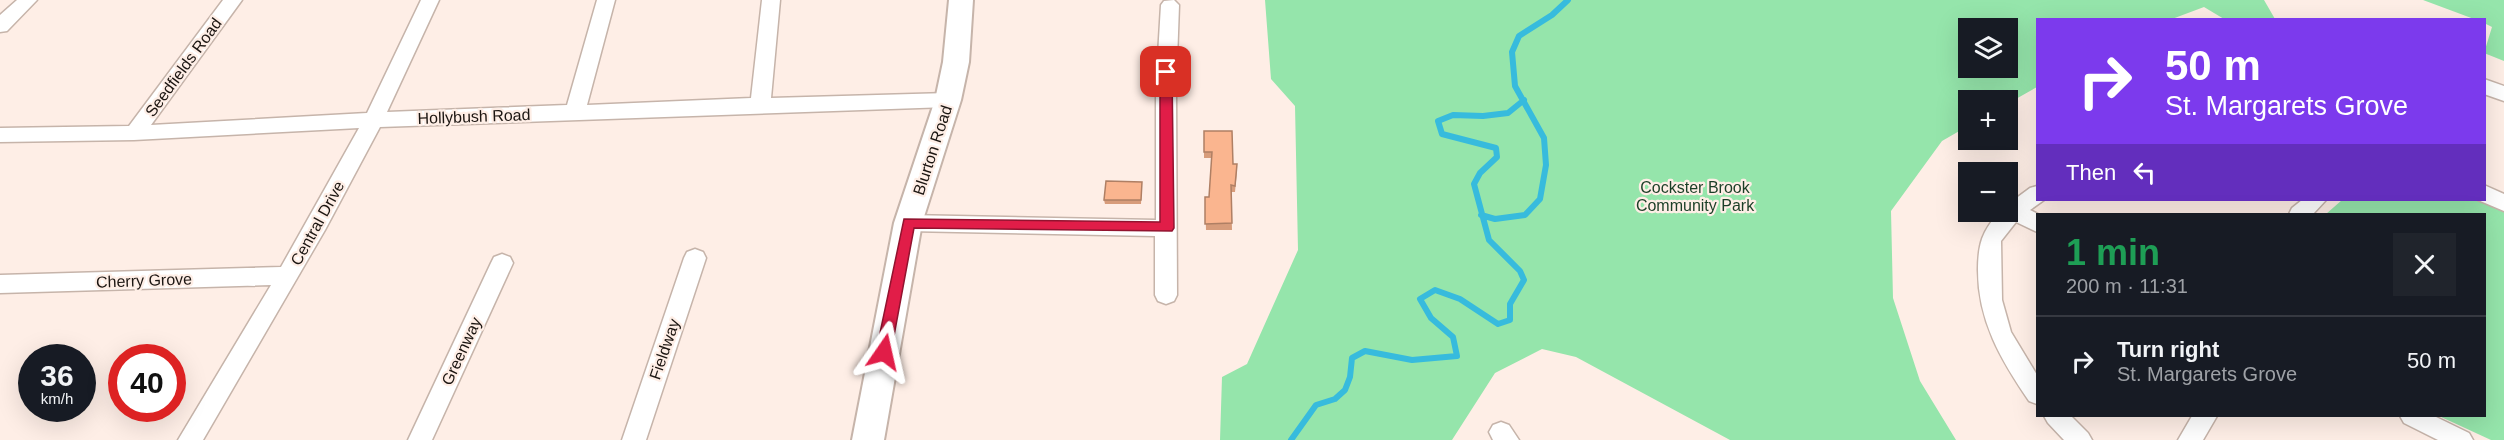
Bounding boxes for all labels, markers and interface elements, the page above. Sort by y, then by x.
street label: Seedfields Road [142,15,225,120]
map controls [1958,18,2018,222]
button: layers [1958,18,2018,78]
icon: right [2066,42,2144,120]
text: 50 m [2165,42,2261,89]
pin [1140,46,1191,97]
icon: arrive [1149,55,1182,88]
button: + [1958,90,2018,150]
text: St. Margarets Grove [2165,91,2408,121]
street label: Blurton Road [910,103,955,197]
street label: Hollybush Road [417,106,531,127]
icon: left [2128,156,2161,189]
text: Then [2066,160,2116,185]
button: − [1958,162,2018,222]
street label: Central Drive [287,178,348,268]
park label: Cockster Brook Community Park [1636,179,1755,214]
text: 1 min [2066,232,2160,273]
button: close [2393,233,2456,296]
street label: Cherry Grove [96,270,192,291]
text: 200 m · 11:31 [2066,275,2188,297]
street label: Greenway [438,315,485,388]
street label: Fieldway [646,317,683,382]
position arrow [852,320,916,384]
text: Turn right [2117,337,2219,362]
speed limit sign: 40 [108,344,186,422]
icon: right [2066,345,2099,378]
text: 50 m [2407,348,2456,373]
text: 36 [40,359,74,392]
text: St. Margarets Grove [2117,363,2297,385]
text: km/h [41,390,73,407]

